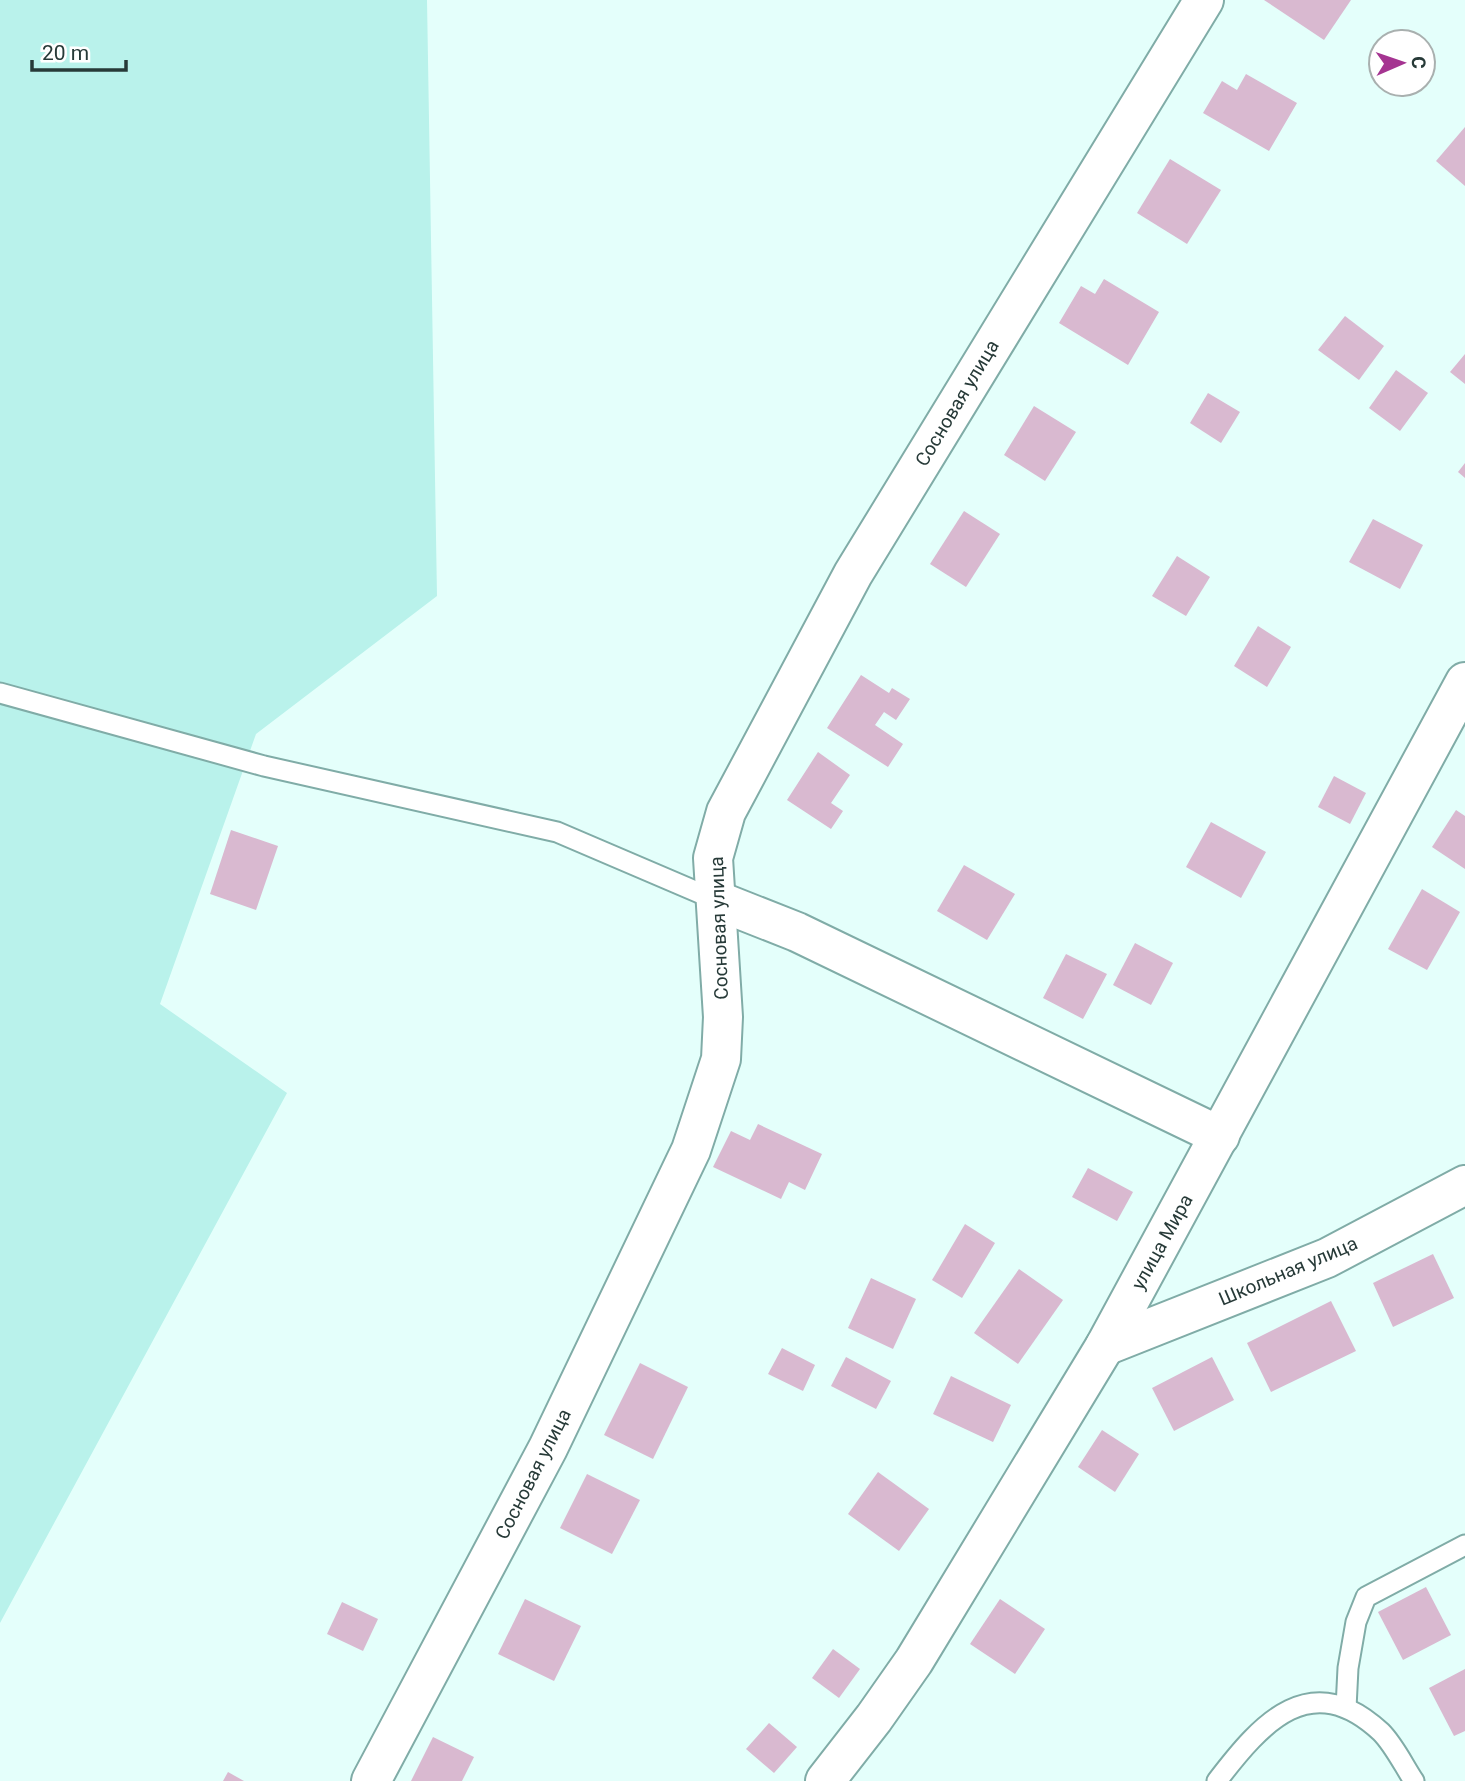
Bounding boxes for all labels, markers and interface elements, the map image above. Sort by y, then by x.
scale bar [32,28,126,72]
north arrow [1367,28,1437,98]
text: 20 m [42,41,89,65]
text: С [1407,56,1430,69]
street label: Сосновая улица [910,336,1004,470]
street label: Сосновая улица [705,856,733,1000]
street label: улица Мира [1126,1190,1198,1294]
street label: Школьная улица [1215,1231,1361,1311]
street label: Сосновая улица [490,1405,576,1543]

